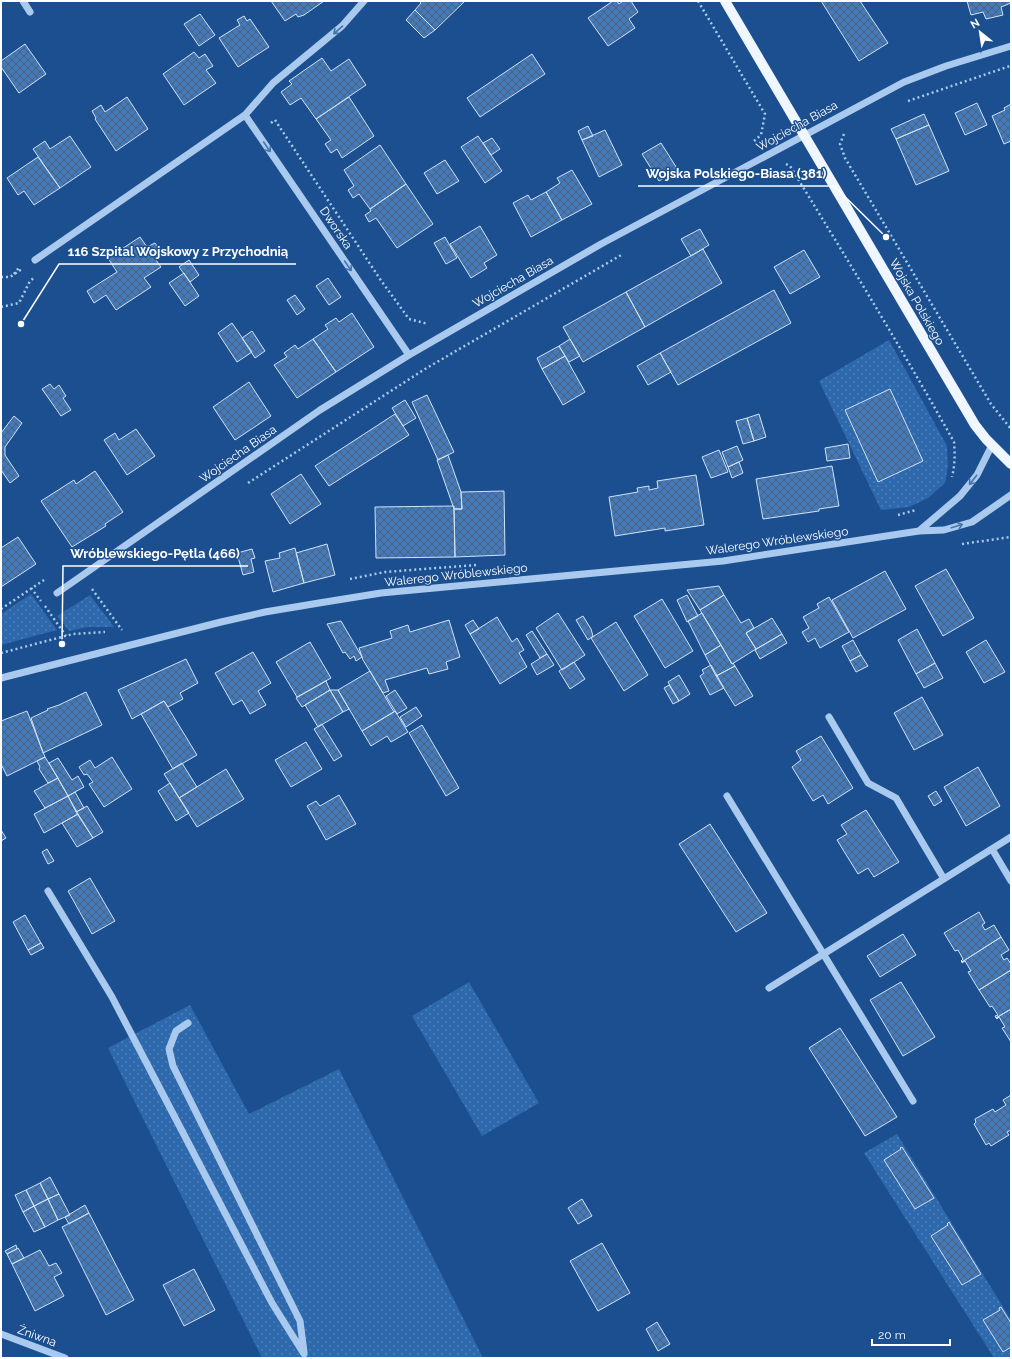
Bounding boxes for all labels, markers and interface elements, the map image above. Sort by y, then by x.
north arrow [960,12,1000,52]
text: N [968,16,982,32]
one-way arrow [333,25,343,34]
street label: Wojciecha Biasa [754,98,840,154]
one-way arrow [263,141,271,152]
callout: Wojska Polskiego-Biasa (381) [638,161,834,186]
text: Wojska Polskiego-Biasa (381) [646,166,826,181]
street label: Dworska [317,204,355,252]
callout: 116 Szpital Wojskowy z Przychodnią [59,239,296,264]
text: 116 Szpital Wojskowy z Przychodnią [68,244,289,259]
street label: Wojciecha Biasa [470,253,556,311]
street label: Wojska Polskiego [887,256,947,348]
one-way arrow [344,260,352,271]
street label: Wojciecha Biasa [197,422,279,486]
one-way arrow [969,474,978,485]
one-way arrow [950,522,963,529]
street label: Walerego Wróblewskiego [705,524,849,558]
callout: Wróblewskiego-Pętla (466) [63,541,248,566]
text: Wróblewskiego-Pętla (466) [70,546,240,561]
street label: Walerego Wróblewskiego [384,561,528,589]
scale bar [872,1321,950,1347]
street label: Żniwna [16,1323,58,1349]
text: 20 m [878,1328,906,1342]

